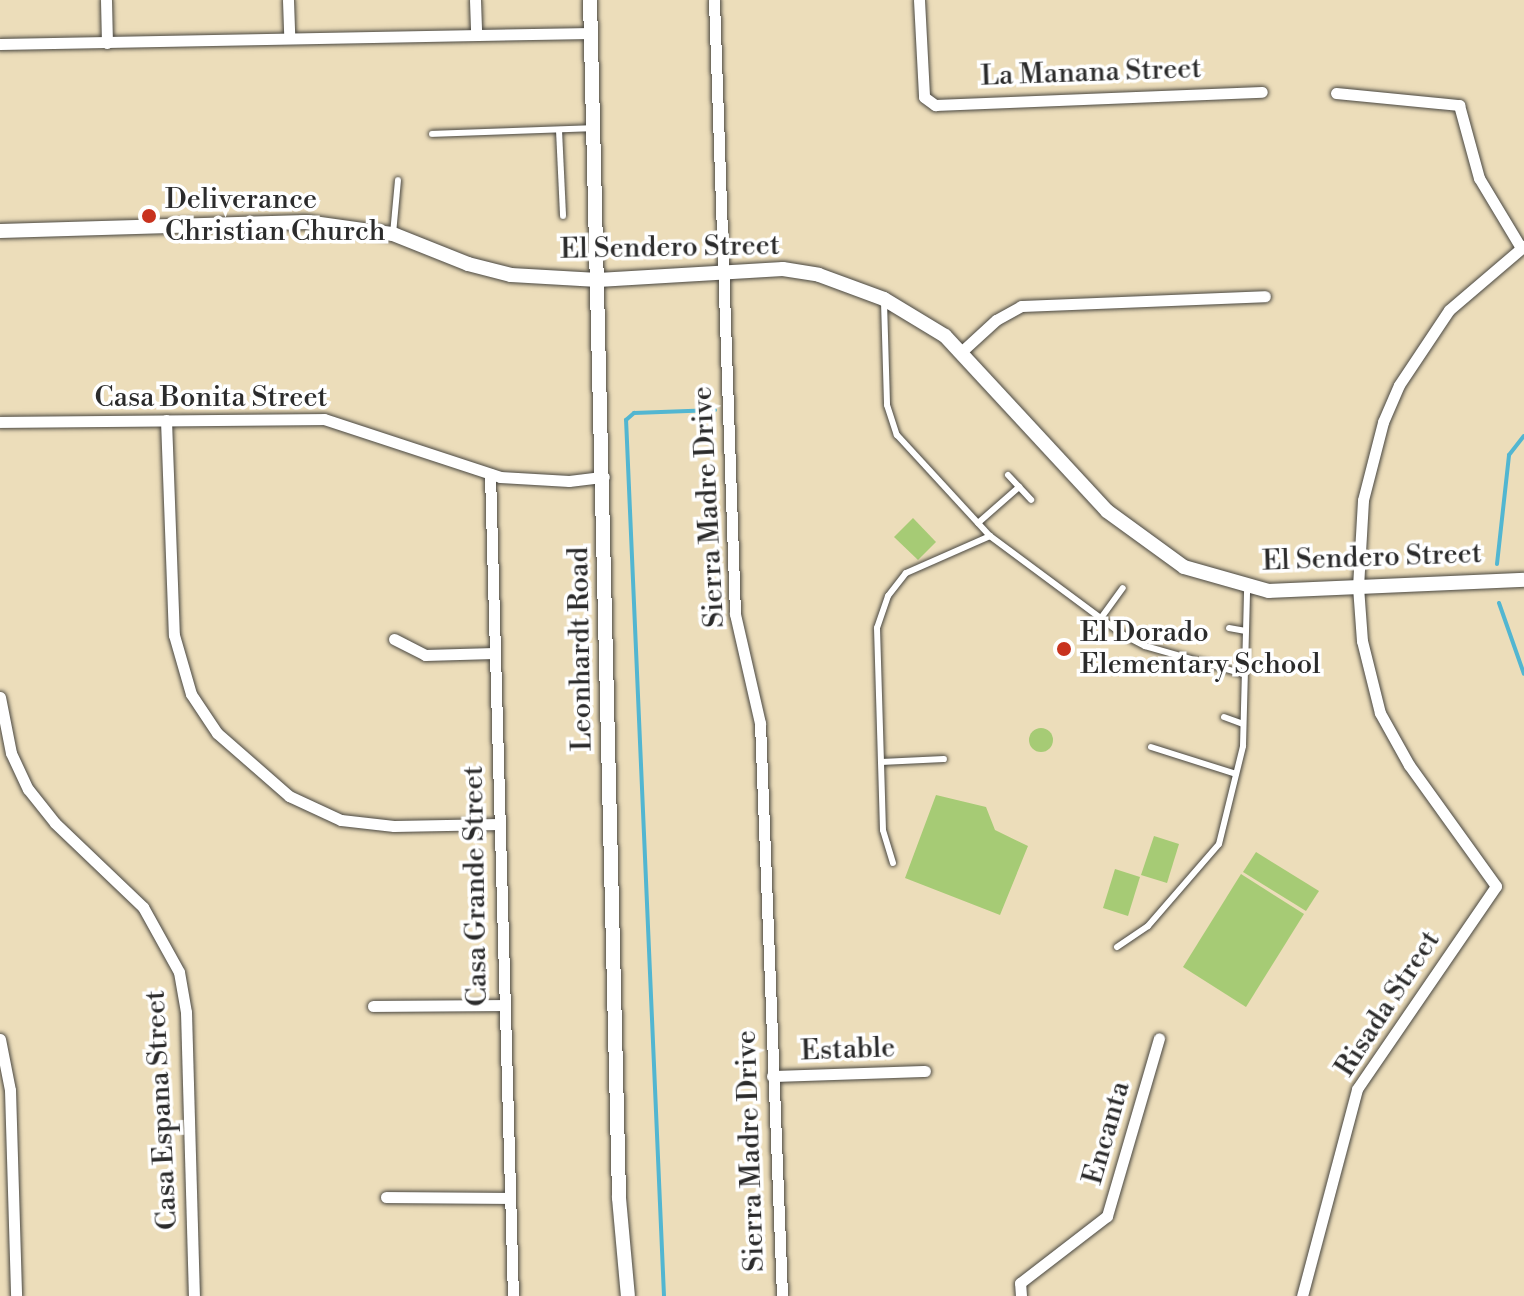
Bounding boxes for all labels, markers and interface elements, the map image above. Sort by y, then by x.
street label: La Manana Street [980,52,1202,94]
place label: Deliverance Christian Church [165,183,385,249]
marker: Deliverance Christian Church [140,207,158,225]
street label: El Sendero Street [560,229,780,267]
street label: Casa Bonita Street [95,381,327,415]
street label: Sierra Madre Drive [686,385,732,629]
street label: El Sendero Street [1262,537,1482,579]
street label: Leonhardt Road [562,547,600,751]
place label: El Dorado Elementary School [1080,616,1321,682]
marker: El Dorado Elementary School [1055,640,1073,658]
street label: Casa Grande Street [457,765,495,1007]
street label: Risada Street [1328,925,1448,1083]
street label: Casa Espana Street [139,989,185,1231]
street label: Sierra Madre Drive [730,1030,772,1272]
street label: Estable [800,1032,896,1068]
street label: Encanta [1076,1078,1138,1188]

